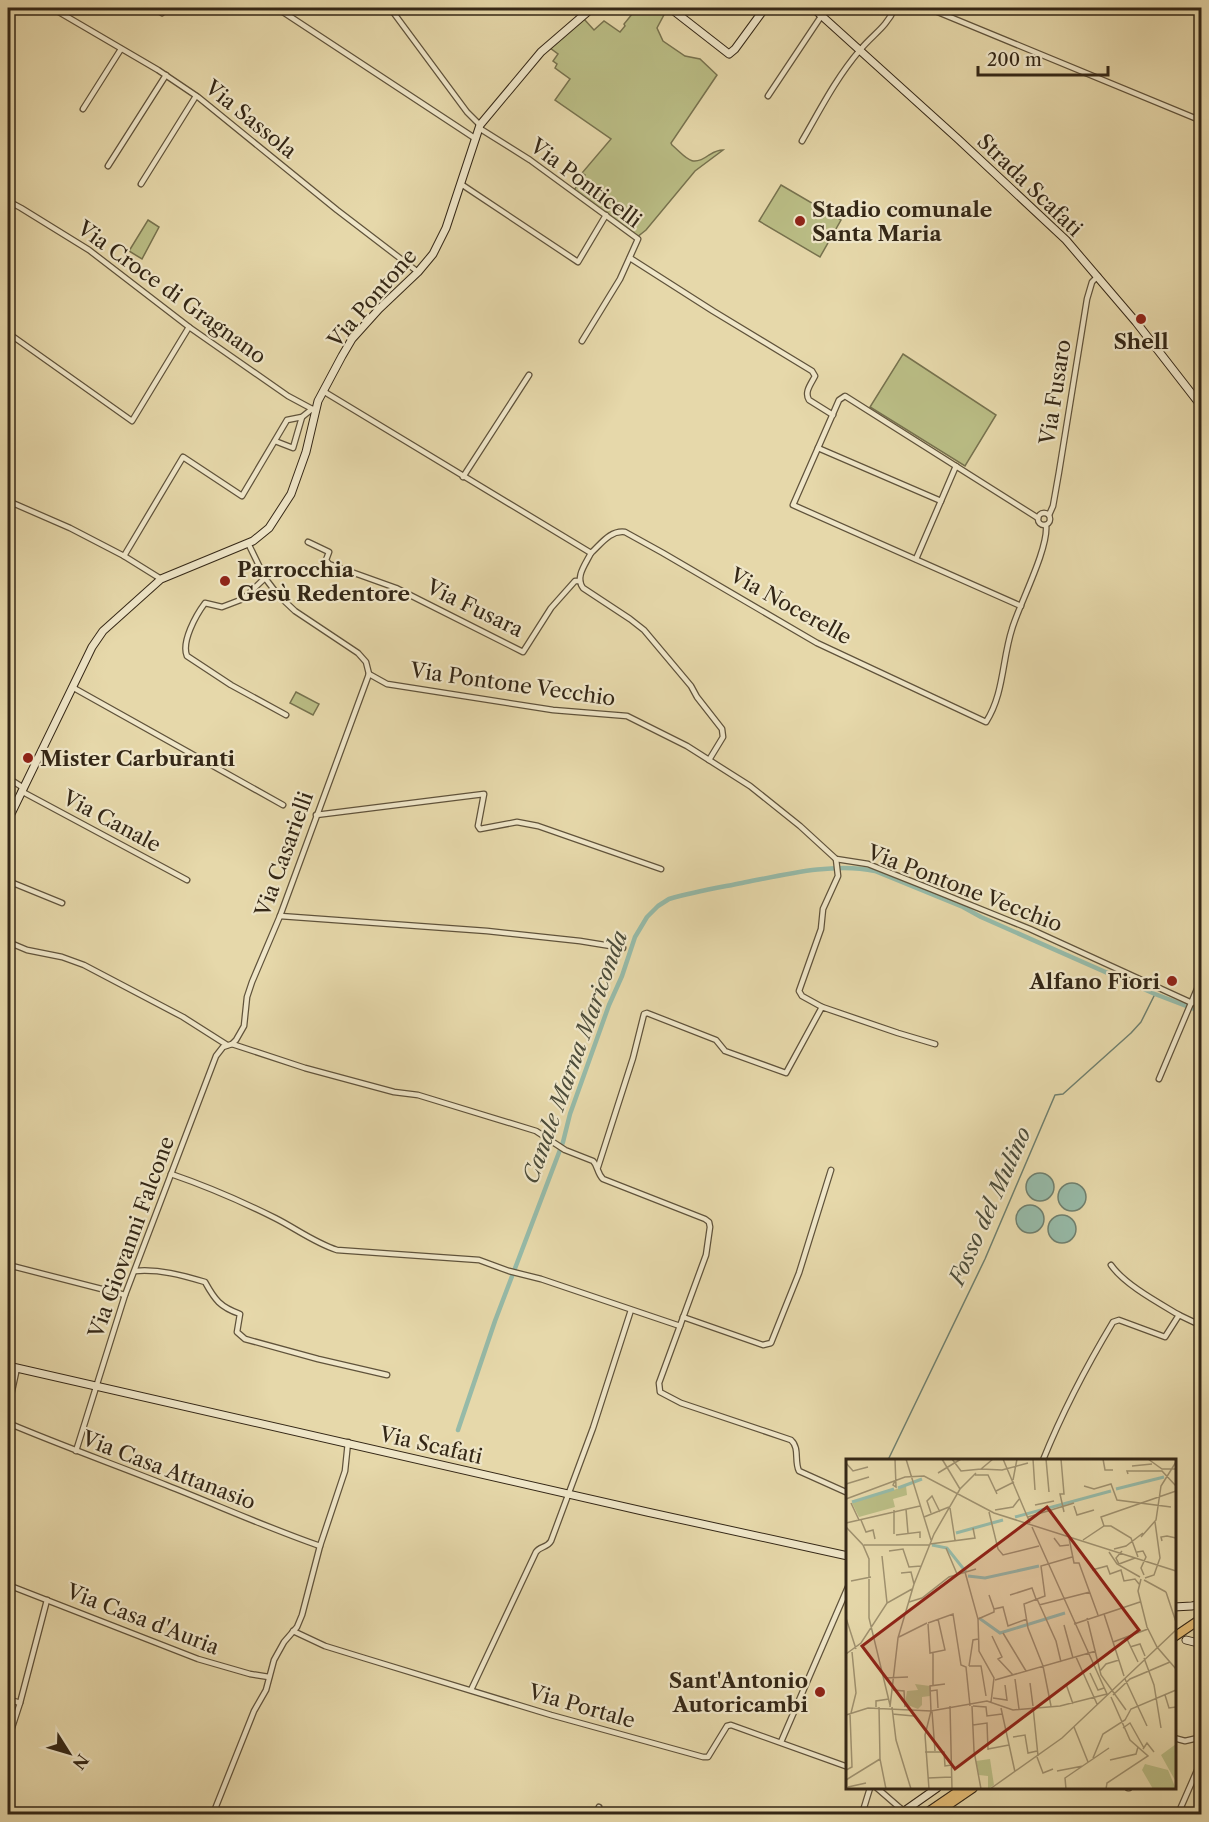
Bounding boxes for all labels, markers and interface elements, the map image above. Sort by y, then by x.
scale bar [978,39,1108,77]
text: 200 m [987,49,1042,71]
street label: Via Sassola [200,74,302,164]
street label: Strada Scafati [972,129,1088,241]
street label: Via Ponticelli [525,132,647,233]
place label: Stadio comunale Santa Maria [812,197,992,246]
marker: Stadio comunale Santa Maria [793,214,807,228]
street label: Via Croce di Gragnano [72,215,271,369]
street label: Via Pontone [322,244,422,353]
marker: Shell [1134,312,1148,326]
place label: Shell [1113,329,1169,354]
street label: Via Fusaro [1034,338,1076,447]
place label: Parrocchia Gesù Redentore [237,557,410,606]
street label: Via Nocerelle [725,562,856,650]
street label: Via Fusara [422,573,528,643]
marker: Parrocchia Gesù Redentore [218,574,232,588]
street label: Via Pontone Vecchio [408,657,617,711]
place label: Mister Carburanti [40,746,236,771]
marker: Mister Carburanti [21,751,35,765]
street label: Via Canale [58,784,165,857]
street label: Via Casarielli [249,788,318,921]
street label: Via Pontone Vecchio [863,839,1066,937]
water label: Canale Marna Mariconda [517,927,633,1187]
place label: Alfano Fiori [1029,969,1161,994]
marker: Alfano Fiori [1165,974,1179,988]
water label: Fosso del Mulino [942,1123,1037,1291]
street label: Via Giovanni Falcone [83,1133,179,1342]
street label: Via Scafati [376,1421,485,1469]
street label: Via Casa Attanasio [78,1425,259,1515]
inset map [846,1459,1176,1789]
street label: Via Casa d'Auria [62,1578,224,1660]
place label: Sant'Antonio Autoricambi [669,1668,809,1717]
street label: Via Portale [525,1679,638,1733]
marker: Sant'Antonio Autoricambi [813,1685,827,1699]
north arrow [39,1723,99,1783]
text: N [69,1750,93,1774]

